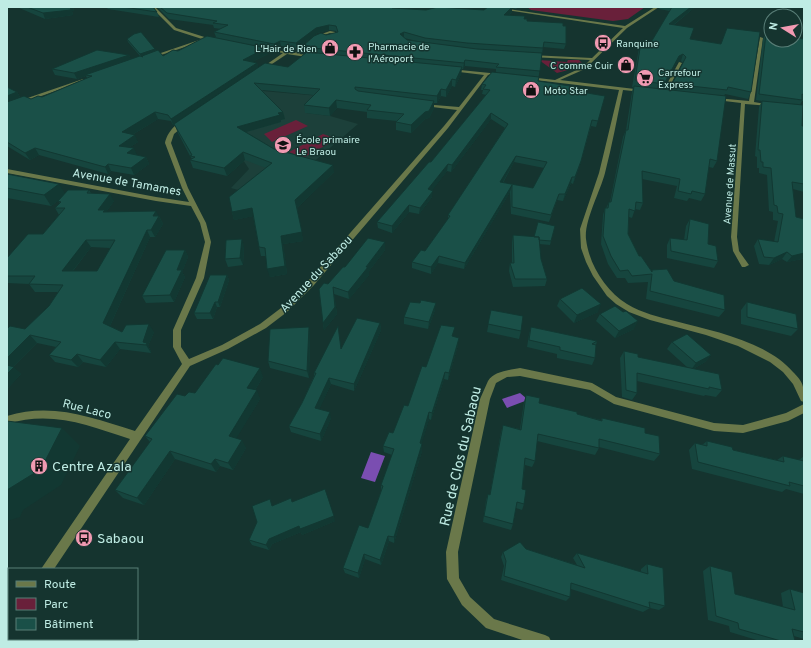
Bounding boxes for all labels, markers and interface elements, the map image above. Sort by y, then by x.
north arrow [763,8,803,48]
text: N [767,21,782,31]
bus stop icon: Ranquine [593,33,613,53]
shop icon: L'Hair de Rien [320,38,340,58]
place label: Ranquine [616,38,659,51]
place label: Pharmacie de l'Aéroport [368,41,429,66]
pharmacy icon: Pharmacie de l'Aéroport [345,42,365,62]
place label: L'Hair de Rien [255,43,317,56]
shop icon: C comme Cuir [616,55,636,75]
place label: C comme Cuir [550,60,613,73]
place label: Carrefour Express [658,67,701,92]
supermarket icon: Carrefour Express [635,68,655,88]
shop icon: Moto Star [521,80,541,100]
place label: Moto Star [544,85,588,98]
place label: École primaire Le Braou [296,134,360,159]
school or university icon: École primaire Le Braou [273,135,293,155]
street label: Avenue de Massut [721,143,740,225]
street label: Avenue de Tamames [71,166,182,200]
street label: Avenue du Sabaou [277,233,357,317]
street label: Rue de Clos du Sabaou [437,385,486,528]
street label: Rue Laco [61,396,113,424]
building icon: Centre Azala [29,456,49,476]
place label: Centre Azala [52,459,132,476]
bus stop icon: Sabaou [74,528,94,548]
place label: Sabaou [97,531,144,548]
legend [8,568,138,640]
text: Route [44,577,76,593]
text: Parc [44,597,68,613]
text: Bâtiment [44,617,94,633]

